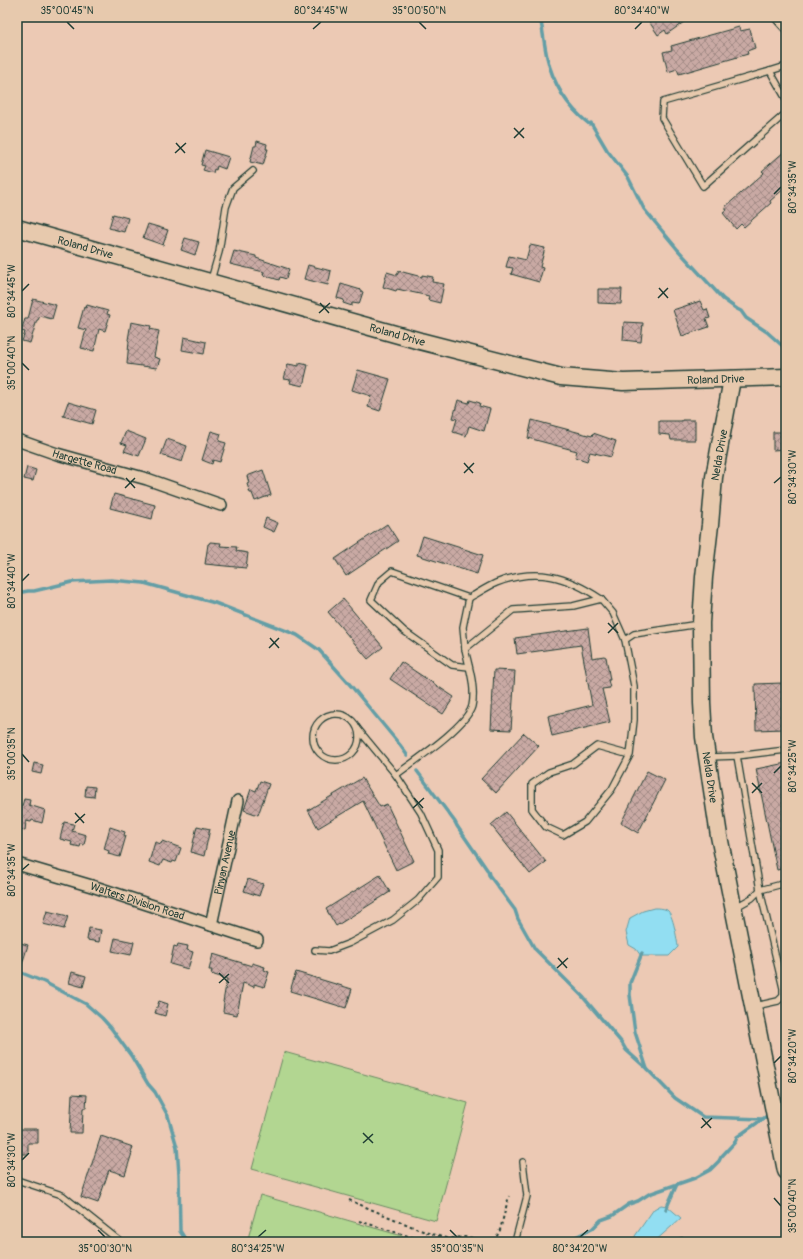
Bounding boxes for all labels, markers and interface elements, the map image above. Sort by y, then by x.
text: 35°00'45"N [40,5,94,17]
text: 80°34'45"W [294,5,348,17]
text: 35°00'50"N [392,5,446,17]
text: 80°34'40"W [615,5,670,17]
text: 80°34'35"W [787,160,799,214]
street label: Roland Drive [56,234,115,262]
text: 80°34'45"W [6,264,18,318]
street label: Roland Drive [368,321,427,349]
text: 35°00'40"N [6,336,18,390]
street label: Roland Drive [687,372,745,387]
street label: Nelda Drive [709,428,730,482]
street label: Hargette Road [50,447,118,477]
text: 80°34'30"W [787,449,799,504]
text: 80°34'40"W [6,553,18,608]
text: 35°00'35"N [6,727,18,780]
text: 80°34'25"W [787,739,799,793]
street label: Nelda Drive [699,751,720,805]
street label: Pinyan Avenue [212,828,239,896]
text: 80°34'35"W [6,843,18,897]
street label: Walters Division Road [88,880,186,923]
text: 80°34'20"W [787,1028,799,1083]
text: 80°34'30"W [6,1132,18,1187]
text: 35°00'40"N [787,1179,799,1233]
text: 35°00'30"N [78,1243,132,1255]
text: 80°34'25"W [231,1243,285,1255]
text: 35°00'35"N [431,1243,484,1255]
text: 80°34'20"W [553,1243,608,1255]

